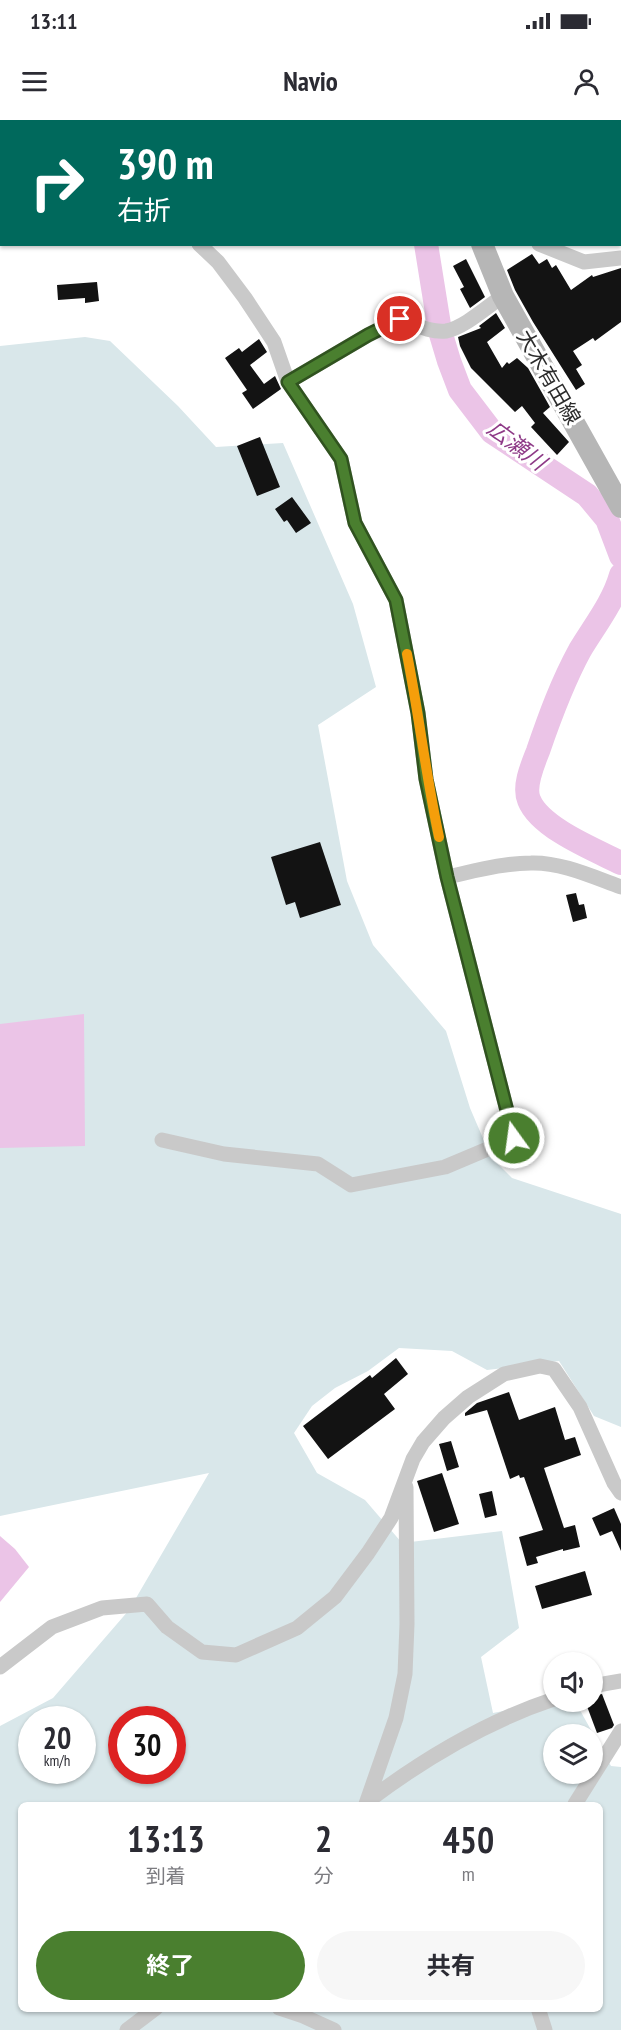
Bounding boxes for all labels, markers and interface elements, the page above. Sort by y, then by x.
text: 13:11 [30,7,78,35]
text: Navio [283,64,338,98]
icon: menu [18,65,51,98]
icon: person [570,65,603,98]
text: 390 m [117,136,214,191]
icon: right [18,144,96,222]
text: 右折 [117,193,171,227]
pin [374,293,425,344]
icon: arrive [383,302,416,335]
street label: 大木有田線 [511,325,587,429]
water label: 広瀬川 [482,414,553,477]
position arrow [482,1106,546,1170]
map controls [543,1652,603,1784]
button: sound [543,1652,603,1712]
speed limit sign: 30 [108,1706,186,1784]
text: 20 [43,1718,71,1757]
button: layers [543,1724,603,1784]
text: km/h [44,1751,70,1770]
text: 13:13 [127,1815,205,1862]
text: 2 [315,1815,332,1862]
text: 450 [443,1816,494,1863]
text: m [462,1861,475,1887]
text: 到着 [146,1863,186,1889]
text: 分 [314,1863,334,1889]
button: 終了 [36,1931,305,2000]
button: 共有 [317,1931,585,2000]

